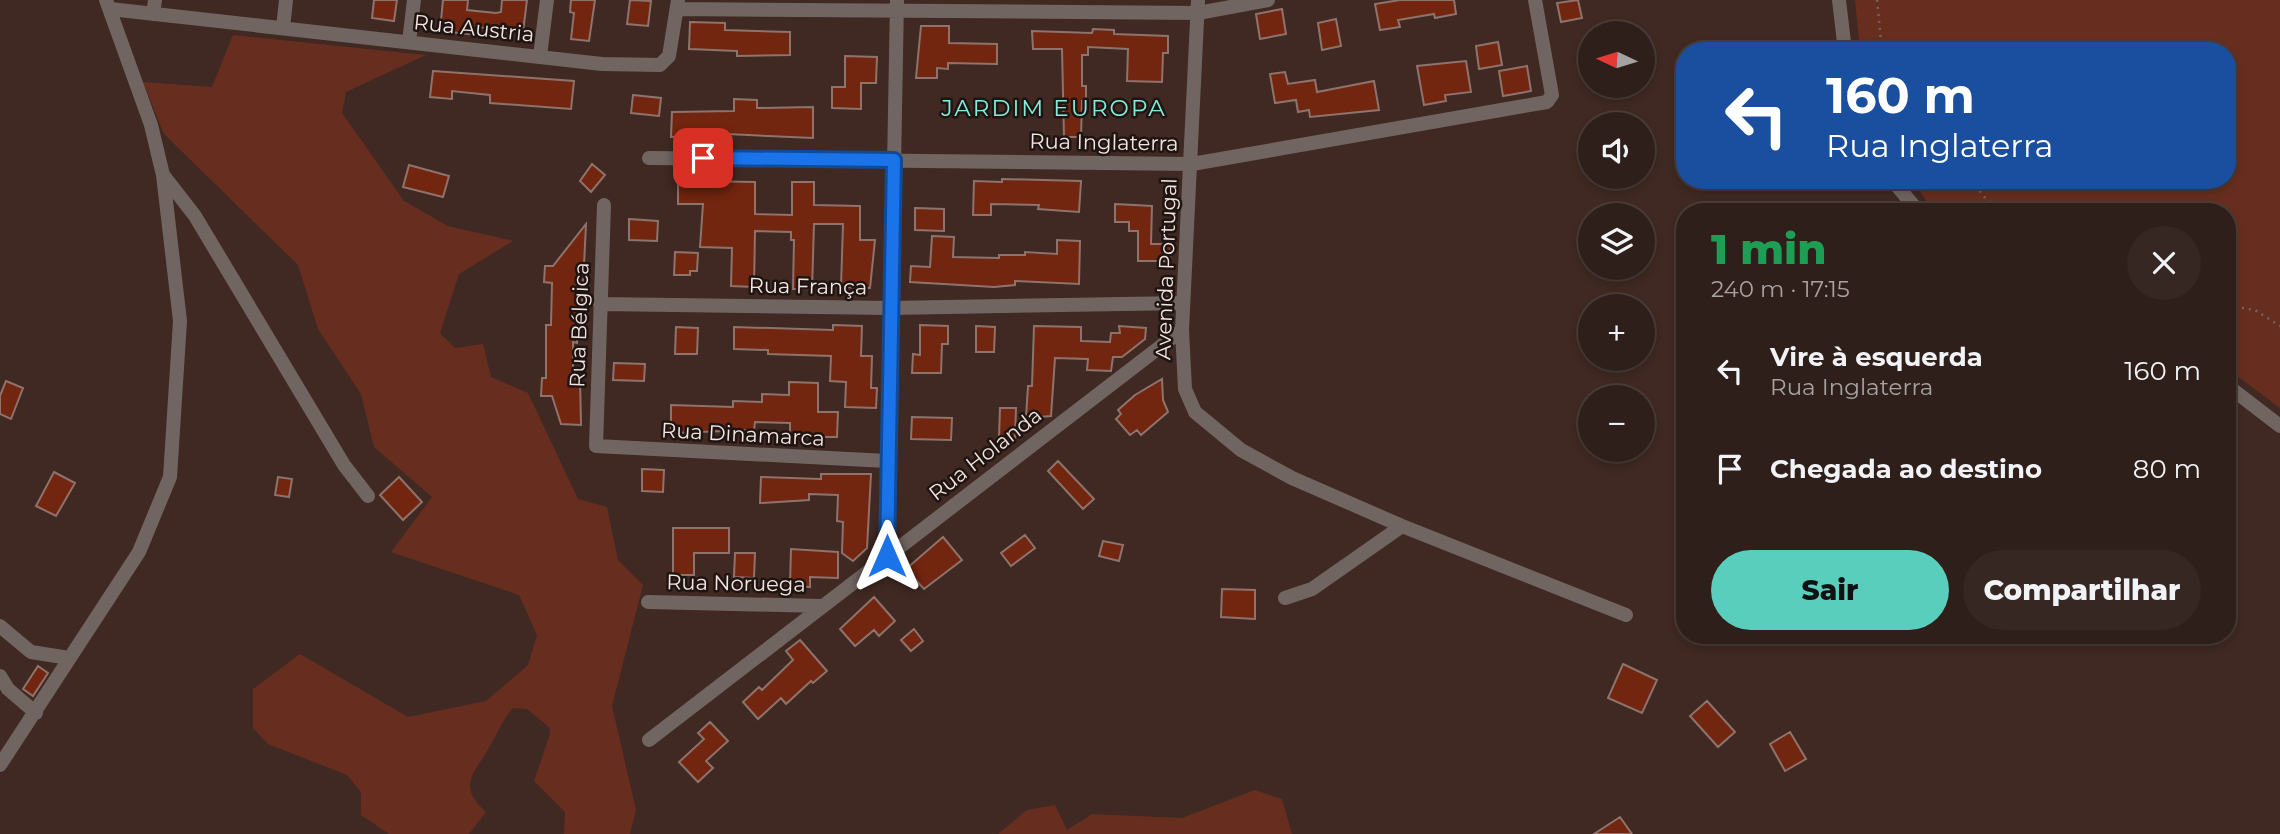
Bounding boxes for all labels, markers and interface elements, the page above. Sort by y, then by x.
street label: Rua Austria [412,9,536,47]
north arrow [1578,21,1656,98]
map controls [1578,21,1655,462]
text: 160 m [1826,66,1975,125]
icon: left [1711,70,1802,161]
district label: JARDIM EUROPA [940,94,1167,122]
button: sound [1578,112,1655,189]
text: Rua Inglaterra [1826,126,2053,165]
pin [673,128,733,188]
street label: Rua Inglaterra [1029,128,1179,156]
icon: arrive [684,139,722,177]
street label: Avenida Portugal [1150,178,1182,360]
button: layers [1578,203,1655,280]
text: 1 min [1711,223,1827,275]
button: close [2127,226,2201,300]
street label: Rua Bélgica [564,262,594,388]
street label: Rua França [748,272,868,300]
text: 240 m · 17:15 [1711,275,1850,303]
button: + [1578,294,1655,371]
text: Vire à esquerda [1770,341,1983,373]
icon: left [1711,352,1749,390]
text: 160 m [2124,355,2201,387]
text: Rua Inglaterra [1770,373,1933,401]
button: − [1578,385,1655,462]
street label: Rua Holanda [924,402,1046,506]
street label: Rua Dinamarca [661,417,825,451]
icon: arrive [1711,450,1749,488]
text: Chegada ao destino [1770,453,2042,485]
text: 80 m [2133,453,2201,485]
position arrow [850,519,924,593]
button: Sair [1711,550,1949,630]
button: Compartilhar [1963,550,2201,630]
street label: Rua Noruega [666,569,806,597]

